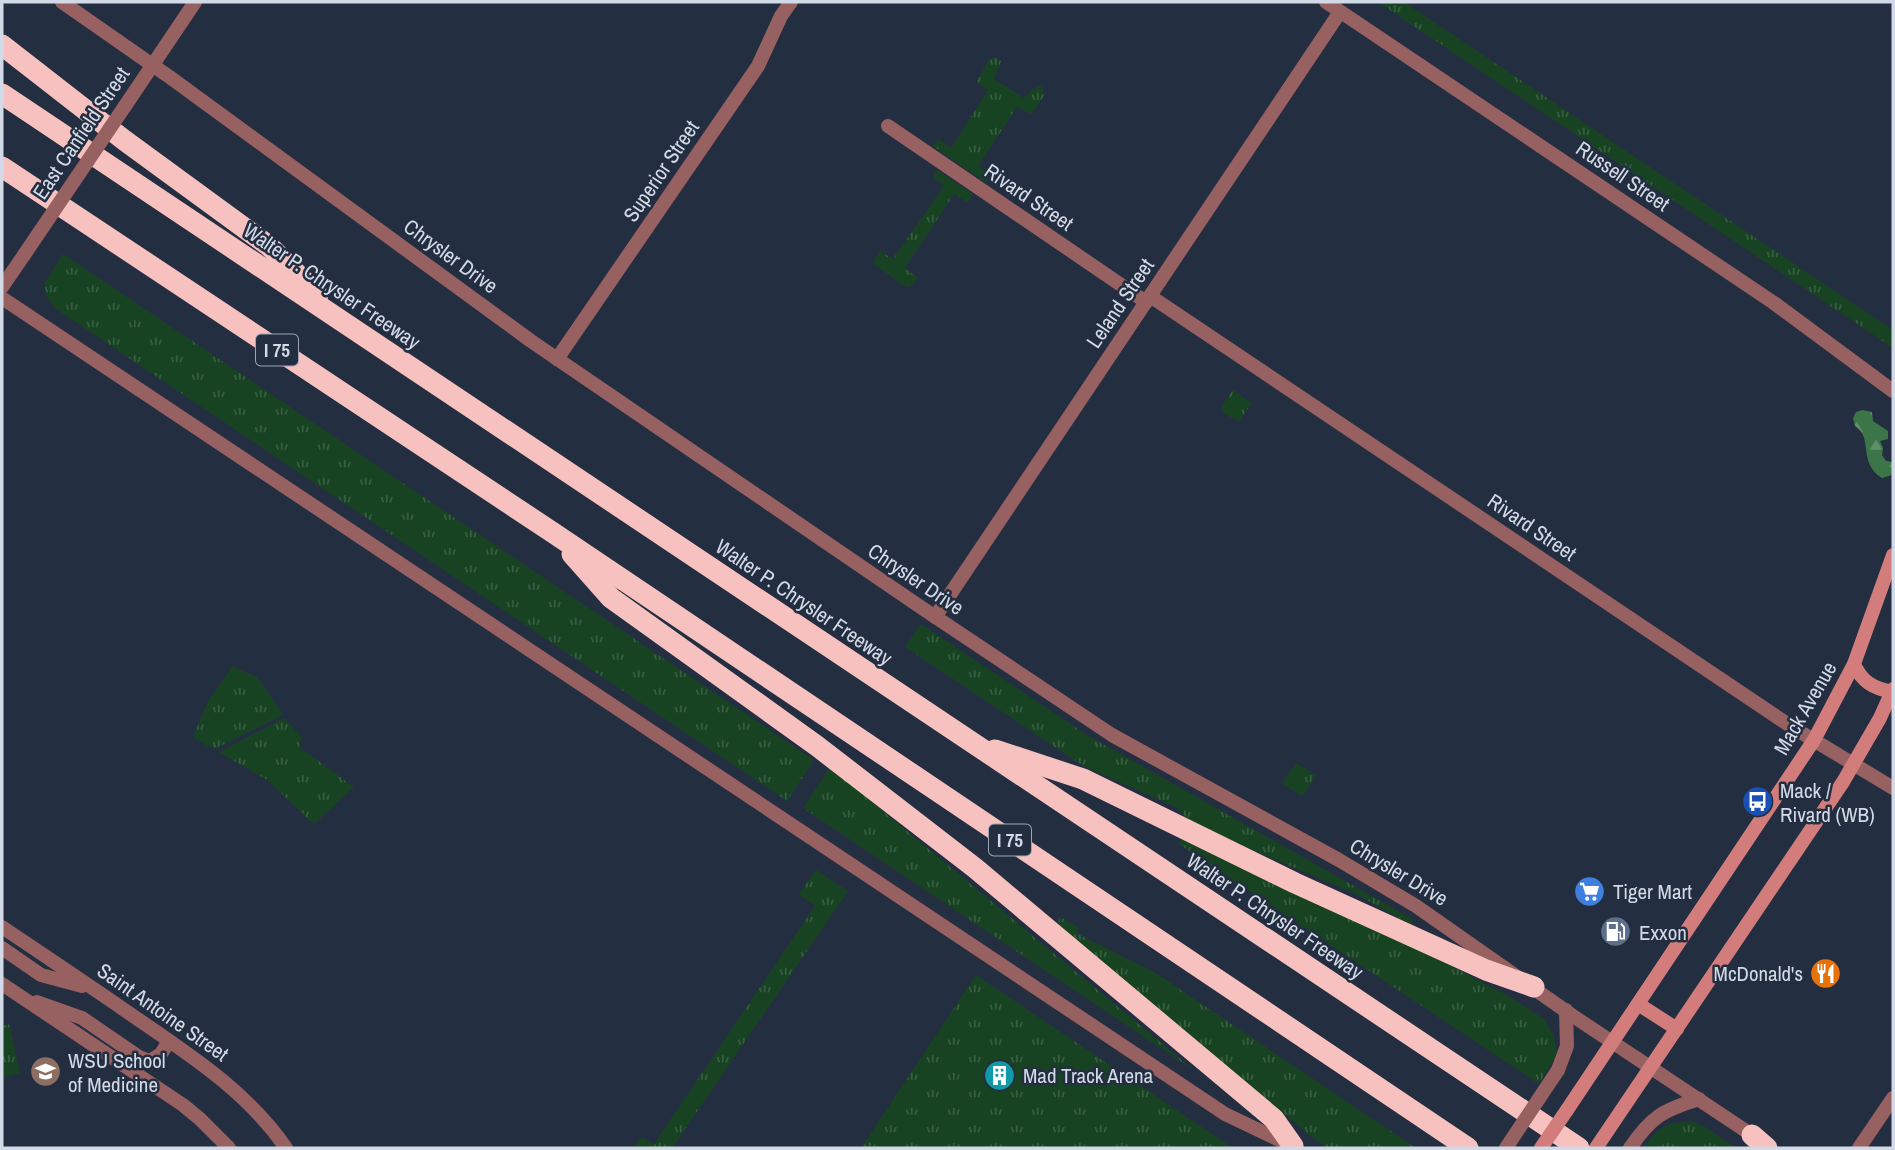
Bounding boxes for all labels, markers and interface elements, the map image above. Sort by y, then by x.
street label: East Canfield Street [26,61,136,205]
street label: Superior Street [616,114,706,228]
street label: Russell Street [1570,134,1676,218]
street label: Rivard Street [979,157,1079,238]
street label: Chrysler Drive [398,212,504,300]
street label: Walter P. Chrysler Freeway [238,216,427,356]
street label: Leland Street [1079,252,1161,354]
road number: I 75 [256,334,298,366]
street label: Rivard Street [1482,487,1582,568]
street label: Walter P. Chrysler Freeway [710,532,899,672]
street label: Chrysler Drive [862,536,970,622]
street label: Mack Avenue [1767,656,1843,760]
place label: Mack / Rivard (WB) [1780,776,1875,829]
bus stop icon: Mack / Rivard (WB) [1740,785,1774,819]
road number: I 75 [989,824,1031,856]
street label: Chrysler Drive [1344,831,1454,913]
street label: Walter P. Chrysler Freeway [1181,846,1370,986]
supermarket icon: Tiger Mart [1573,874,1607,908]
place label: Tiger Mart [1613,877,1692,906]
fuel station icon: Exxon [1599,915,1633,949]
place label: Exxon [1639,918,1687,947]
street label: Saint Antoine Street [92,956,235,1068]
restaurant icon: McDonald's [1809,956,1843,990]
place label: McDonald's [1714,959,1803,988]
place label: WSU School of Medicine [68,1046,166,1099]
school or university icon: WSU School of Medicine [28,1055,62,1089]
building icon: Mad Track Arena [983,1058,1017,1092]
place label: Mad Track Arena [1023,1061,1154,1090]

